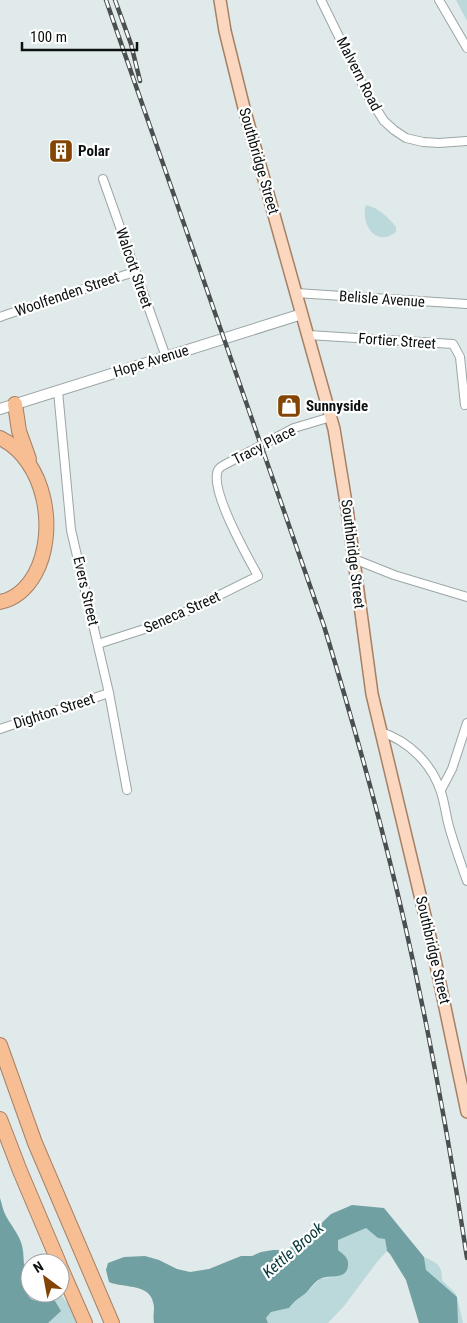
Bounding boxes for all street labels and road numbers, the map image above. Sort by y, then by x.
street label: Malvern Road [333,34,385,114]
street label: Southbridge Street [235,106,283,216]
street label: Walcott Street [112,225,156,311]
street label: Woolfenden Street [13,268,121,320]
street label: Belisle Avenue [338,287,426,311]
street label: Fortier Street [358,329,436,353]
street label: Hope Avenue [111,341,191,381]
street label: Tracy Place [230,421,298,469]
street label: Southbridge Street [337,498,369,610]
street label: Evers Street [69,555,103,627]
street label: Seneca Street [141,587,223,637]
street label: Dighton Street [11,689,97,733]
street label: Southbridge Street [412,894,454,1006]

